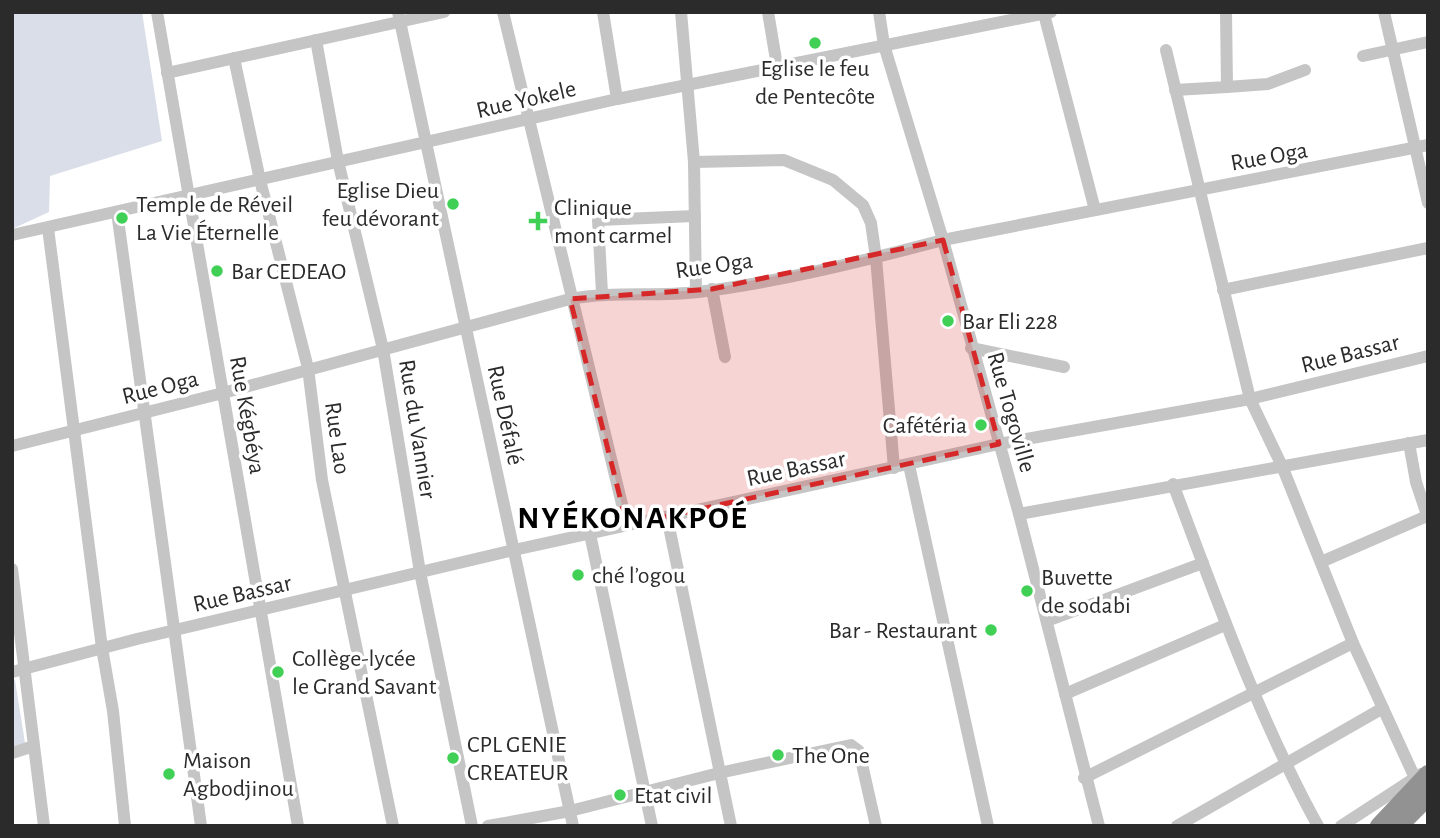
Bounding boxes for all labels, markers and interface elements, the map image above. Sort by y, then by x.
marker: Eglise le feu de Pentecôte [807,35,823,51]
place label: Eglise le feu de Pentecôte [755,57,875,109]
street label: Rue Yokele [474,77,578,123]
street label: Rue Oga [1229,138,1310,176]
place label: Eglise Dieu feu dévorant [322,179,439,231]
place label: Temple de Réveil La Vie Éternelle [136,193,293,245]
marker: Eglise Dieu feu dévorant [445,196,461,212]
place label: Clinique mont carmel [554,196,673,248]
marker: Temple de Réveil La Vie Éternelle [114,210,130,226]
marker: Clinique mont carmel [528,211,548,231]
street label: Rue Oga [674,249,754,283]
place label: Bar CEDEAO [231,260,346,284]
marker: Bar CEDEAO [209,263,225,279]
place label: Bar Eli 228 [962,310,1058,334]
marker: Bar Eli 228 [940,313,956,329]
street label: Rue Bassar [1299,330,1402,378]
street label: Rue Togoville [982,349,1040,475]
street label: Rue Kégbéya [225,354,269,476]
street label: Rue du Vannier [394,358,440,501]
street label: Rue Défalé [483,363,527,467]
street label: Rue Oga [120,367,201,409]
street label: Rue Lao [320,400,354,476]
place label: Cafétéria [883,414,967,438]
marker: Cafétéria [973,417,989,433]
street label: Rue Bassar [745,447,848,491]
district label: NYÉKONAKPOÉ [517,500,749,534]
place label: ché l’ogou [592,564,685,588]
place label: Buvette de sodabi [1041,566,1131,618]
marker: ché l’ogou [570,567,586,583]
street label: Rue Bassar [191,571,294,617]
marker: Buvette de sodabi [1019,583,1035,599]
place label: Bar - Restaurant [829,619,977,643]
marker: Bar - Restaurant [983,622,999,638]
place label: Collège-lycée le Grand Savant [292,647,437,699]
marker: Collège-lycée le Grand Savant [270,664,286,680]
place label: CPL GENIE CREATEUR [467,733,569,785]
place label: The One [792,744,870,768]
marker: The One [770,747,786,763]
place label: Maison Agbodjinou [183,749,294,801]
marker: CPL GENIE CREATEUR [445,750,461,766]
marker: Maison Agbodjinou [161,766,177,782]
place label: Etat civil [634,784,712,808]
marker: Etat civil [612,787,628,803]

